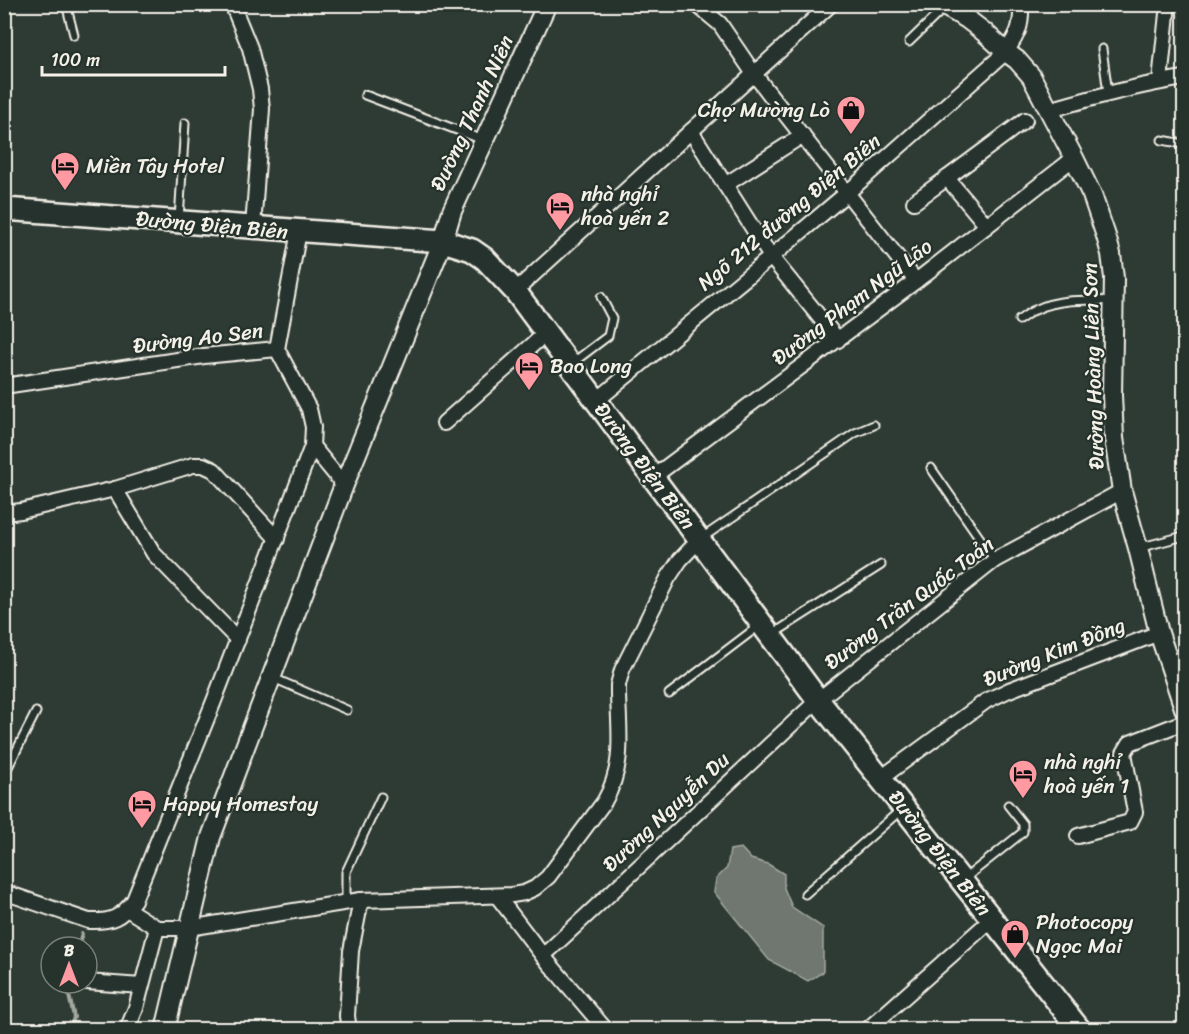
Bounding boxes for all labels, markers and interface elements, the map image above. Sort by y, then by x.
street label: Đường Thanh Niên [419,28,525,198]
scale bar [42,39,225,77]
text: 100 m [51,44,100,76]
place label: Chợ Mường Lò [698,91,830,129]
shop icon: Chợ Mường Lò [835,94,867,136]
street label: Ngõ 212 đường Điện Biên [688,123,890,301]
place label: Miền Tây Hotel [86,147,225,185]
hotel icon: Miền Tây Hotel [49,150,81,192]
place label: nhà nghỉ hoà yến 2 [580,175,669,237]
hotel icon: nhà nghỉ hoà yến 2 [544,190,576,232]
street label: Đường Điện Biên [134,199,290,251]
street label: Đường Phạm Ngũ Lão [763,228,941,376]
street label: Đường Hoàng Liên Sơn [1070,262,1116,470]
street label: Đường Ao Sen [131,311,265,365]
place label: Bao Long [550,347,632,385]
hotel icon: Bao Long [513,350,545,392]
street label: Đường Điện Biên [584,394,706,538]
street label: Đường Trần Quốc Toản [815,526,1003,680]
street label: Đường Kim Đồng [977,606,1131,698]
street label: Đường Nguyễn Du [593,742,740,882]
place label: nhà nghỉ hoà yến 1 [1043,743,1129,805]
hotel icon: nhà nghỉ hoà yến 1 [1007,758,1039,800]
street label: Đường Điện Biên [878,781,1002,925]
place label: Happy Homestay [163,785,318,823]
hotel icon: Happy Homestay [126,788,158,830]
place label: Photocopy Ngọc Mai [1036,903,1133,965]
shop icon: Photocopy Ngọc Mai [999,918,1031,960]
north arrow [39,935,99,995]
text: B [64,936,75,965]

